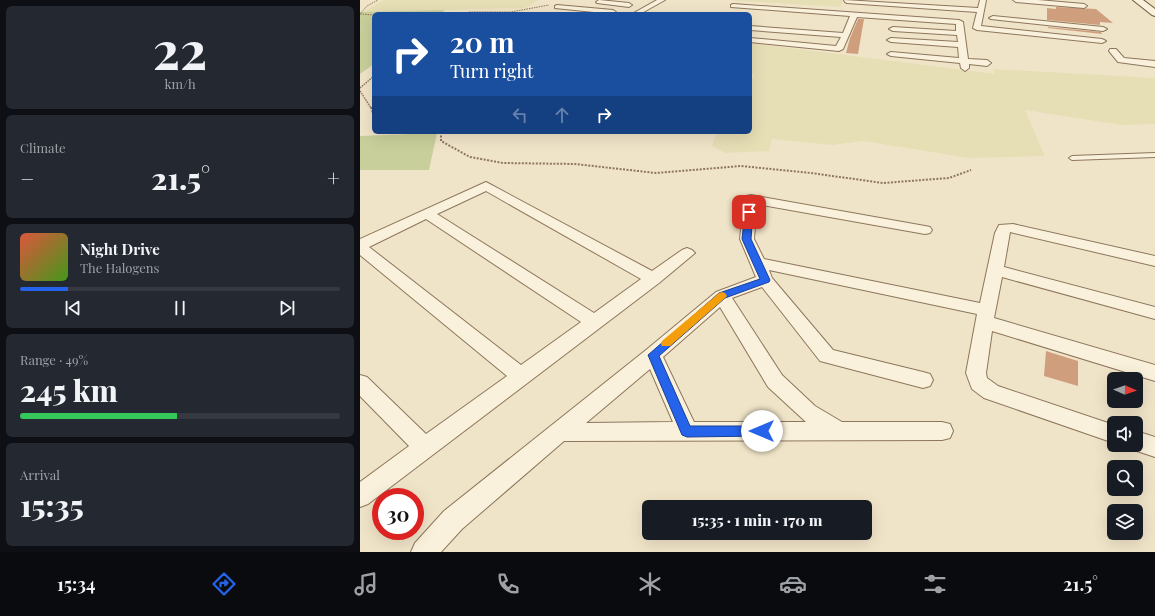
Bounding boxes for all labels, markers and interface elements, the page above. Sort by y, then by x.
text: 22 [153,14,207,83]
text: 20 m [450,23,515,60]
icon: right [384,28,436,80]
text: Turn right [450,59,533,83]
text: km/h [164,75,196,92]
icon: left [509,104,531,126]
icon: ahead [551,104,573,126]
icon: right [593,104,615,126]
text: Climate [20,139,66,156]
text: 21.5° [151,158,210,198]
text: − [20,163,34,193]
text: + [327,163,340,193]
pin [732,195,766,229]
icon: arrive [738,201,760,223]
text: Night Drive [80,239,160,259]
text: The Halogens [80,259,159,276]
icon: previous [62,297,84,319]
icon: pause [169,297,191,319]
icon: next [276,297,298,319]
text: Range · 49% [20,351,88,368]
text: 245 km [20,370,118,410]
north arrow [1107,372,1143,408]
map controls [1107,372,1143,540]
position arrow [741,410,783,452]
button: sound [1107,416,1143,452]
button: search [1107,460,1143,496]
text: Arrival [20,466,60,483]
text: 15:35 [20,485,84,525]
speed limit sign: 30 [372,488,424,540]
button: layers [1107,504,1143,540]
text: 15:35 · 1 min · 170 m [692,510,822,530]
icon: directions [210,570,238,598]
icon: music [352,570,380,598]
icon: phone [494,570,522,598]
icon: climate [636,570,664,598]
icon: car [779,570,807,598]
icon: filters [921,570,949,598]
text: 15:34 [57,572,96,596]
text: 21.5° [1063,572,1098,596]

